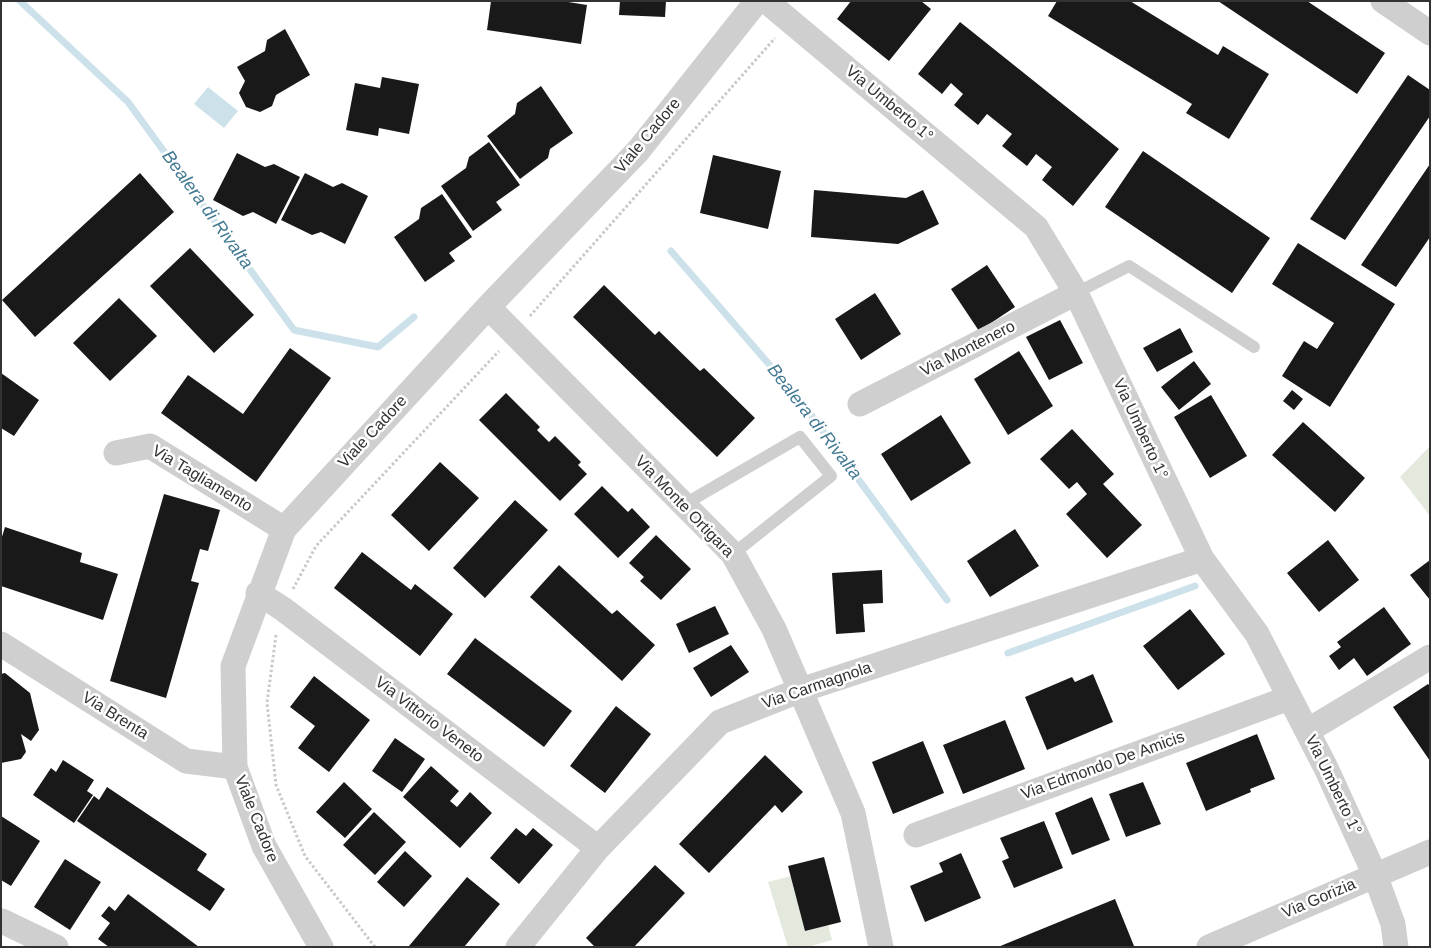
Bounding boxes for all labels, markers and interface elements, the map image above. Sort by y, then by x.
street label: Via Umberto 1° [841,62,937,146]
street label: Viale Cadore [611,95,685,177]
water label: Bealera di Rivalta [157,147,257,273]
street label: Via Montenero [917,317,1019,381]
water label: Bealera di Rivalta [762,360,866,484]
street label: Via Umberto 1° [1108,376,1172,482]
street label: Viale Cadore [335,392,411,472]
street label: Via Tagliamento [148,442,256,516]
street label: Via Monte Ortigara [631,452,737,562]
street label: Via Carmagnola [760,658,874,714]
street label: Via Vittorio Veneto [371,673,487,767]
street label: Via Brenta [78,688,152,744]
street label: Via Edmondo De Amicis [1019,728,1187,804]
street label: Via Umberto 1° [1301,732,1365,838]
street label: Viale Cadore [230,773,282,865]
street label: Via Gorizia [1279,875,1359,923]

